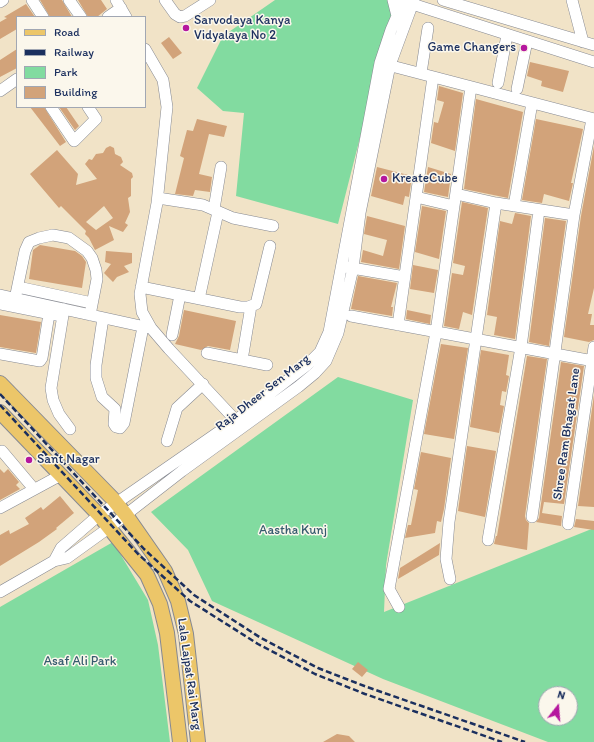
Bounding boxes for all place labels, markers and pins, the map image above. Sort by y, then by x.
place label: Sarvodaya Kanya Vidyalaya No 2 [194,13,290,44]
marker: Sarvodaya Kanya Vidyalaya No 2 [181,23,191,33]
place label: Game Changers [427,40,516,56]
marker: Game Changers [519,43,529,53]
place label: KreateCube [392,171,458,187]
marker: KreateCube [379,174,389,184]
place label: Sant Nagar [37,452,100,468]
marker: Sant Nagar [24,455,34,465]

